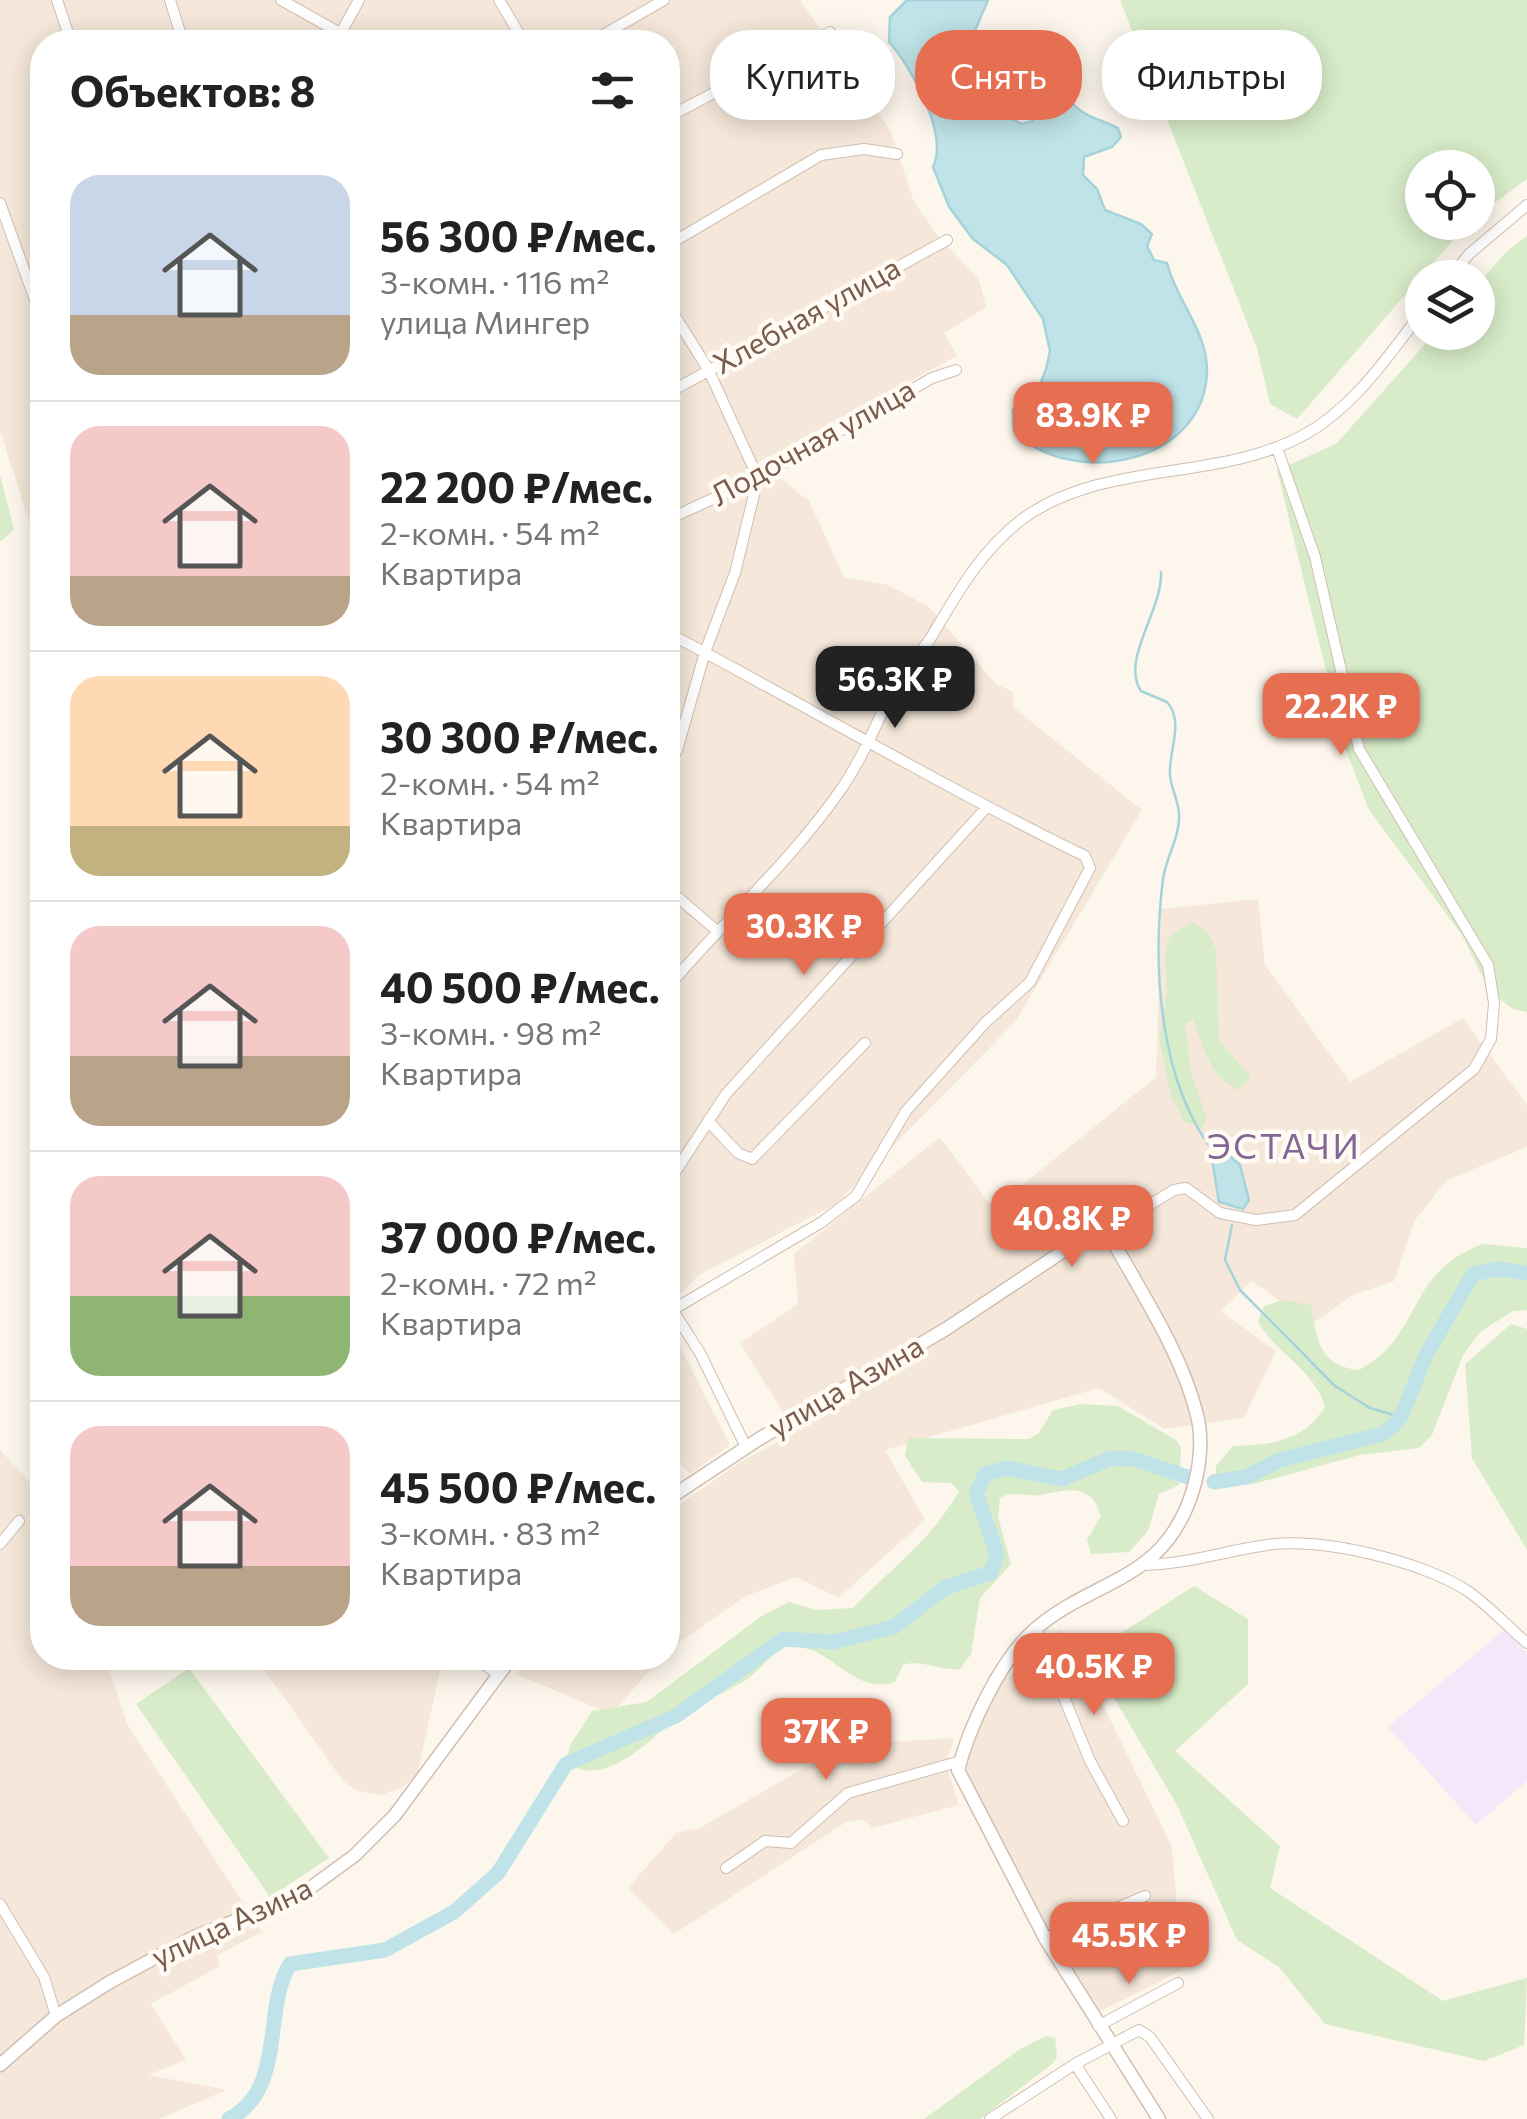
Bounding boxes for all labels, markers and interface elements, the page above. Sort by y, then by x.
chip: Купить [710,30,895,120]
chip: Снять [915,30,1082,120]
chip: Фильтры [1102,30,1322,120]
icon: filters [585,63,640,118]
text: Объектов: 8 [70,64,315,116]
map controls [1405,150,1495,350]
button: locate [1405,150,1495,240]
text: 56 300 ₽/мес. [380,209,657,261]
icon: home [150,215,270,335]
street label: Хлебная улица [706,247,906,380]
button: layers [1405,260,1495,350]
text: 3-комн. · 116 m² [380,261,609,301]
text: улица Мингер [380,301,590,341]
street label: Лодочная улица [703,369,920,512]
pin: 83.9K ₽ [1001,382,1185,467]
text: 83.9K ₽ [1035,394,1151,434]
text: 22 200 ₽/мес. [380,460,653,512]
icon: home [150,466,270,586]
text: 2-комн. · 54 m² [380,512,600,552]
text: Квартира [380,552,522,592]
pin: 56.3K ₽ [803,646,987,731]
text: 56.3K ₽ [838,658,952,698]
pin: 22.2K ₽ [1249,673,1433,758]
text: 22.2K ₽ [1285,685,1397,725]
text: 30 300 ₽/мес. [380,710,659,762]
icon: home [150,716,270,836]
text: 2-комн. · 54 m² [380,762,600,802]
text: Квартира [380,802,522,842]
pin: 30.3K ₽ [712,893,896,978]
text: 30.3K ₽ [746,905,862,945]
text: 40 500 ₽/мес. [380,960,660,1012]
icon: home [150,966,270,1086]
text: 3-комн. · 98 m² [380,1012,601,1052]
text: Квартира [380,1052,522,1092]
district label: ЭСТАЧИ [1207,1123,1361,1166]
pin: 40.8K ₽ [980,1185,1164,1270]
text: 40.8K ₽ [1013,1197,1131,1237]
text: 37 000 ₽/мес. [380,1210,657,1262]
icon: home [150,1216,270,1336]
text: 2-комн. · 72 m² [380,1262,597,1302]
text: Квартира [380,1302,522,1342]
street label: улица Азина [761,1326,929,1444]
text: 45 500 ₽/мес. [380,1460,656,1512]
icon: home [150,1466,270,1586]
text: 3-комн. · 83 m² [380,1512,600,1552]
text: Квартира [380,1552,522,1592]
pin: 40.5K ₽ [1002,1633,1186,1718]
text: 40.5K ₽ [1035,1645,1153,1685]
pin: 37K ₽ [756,1698,896,1783]
text: 37K ₽ [783,1710,869,1750]
street label: улица Азина [145,1867,317,1974]
pin: 45.5K ₽ [1037,1902,1221,1987]
text: 45.5K ₽ [1072,1914,1186,1954]

